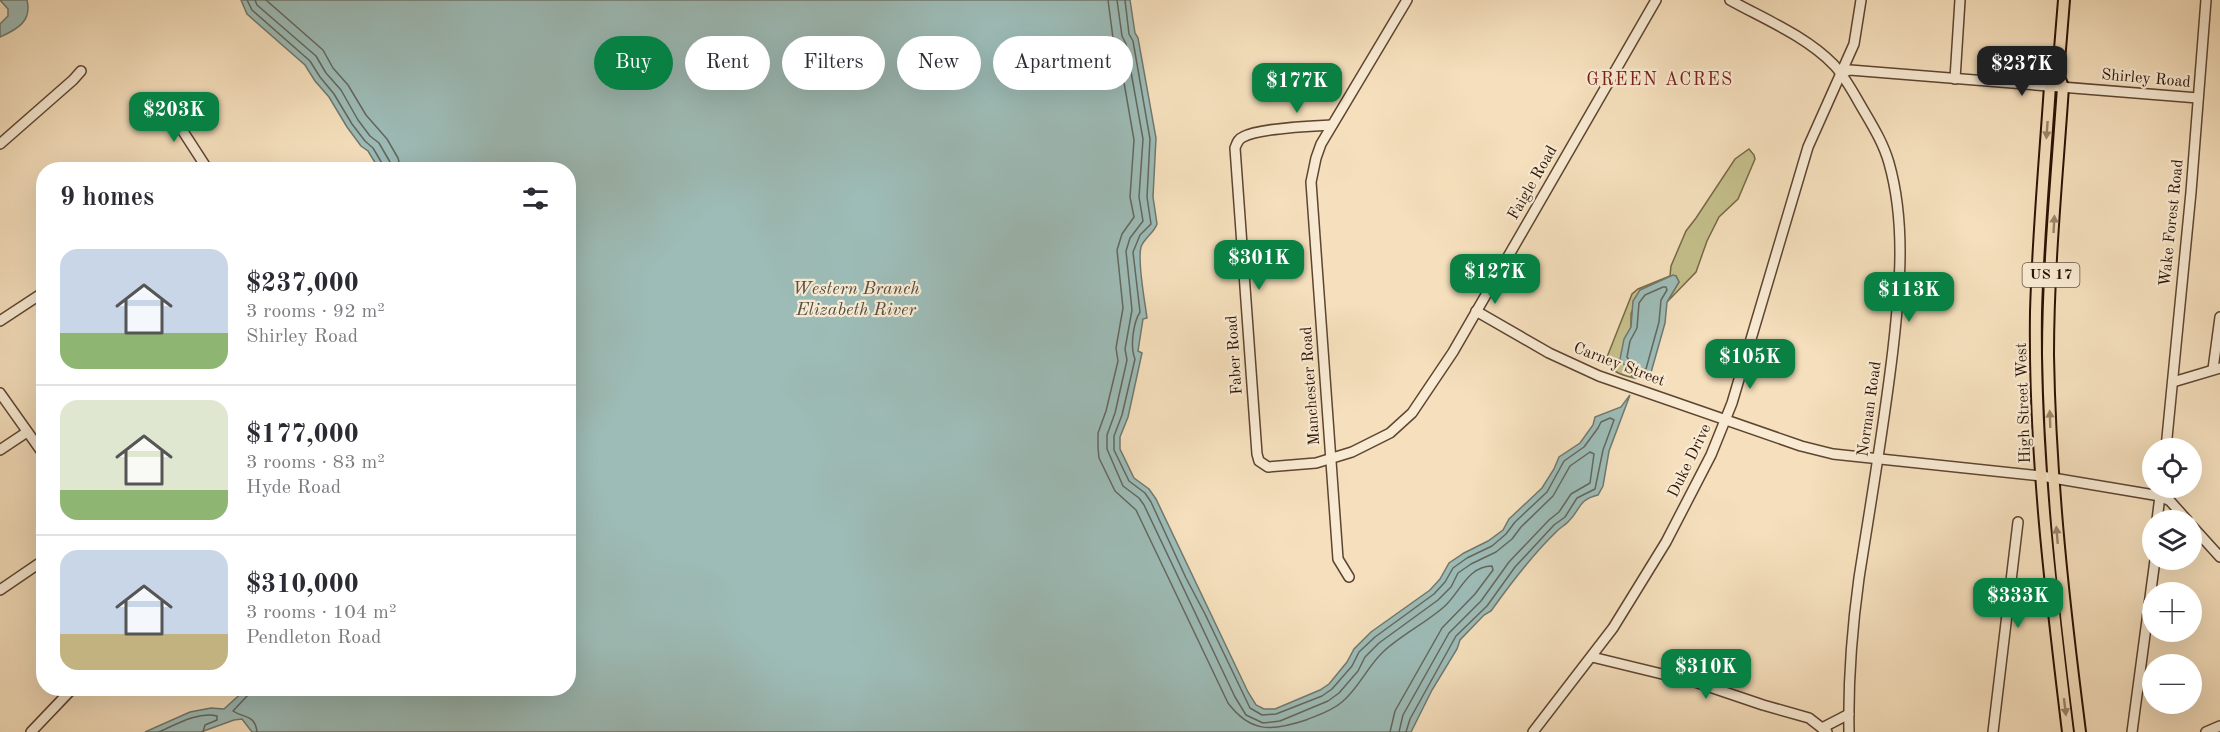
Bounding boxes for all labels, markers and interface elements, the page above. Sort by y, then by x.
chip: Buy [594,36,673,90]
chip: Rent [685,36,770,90]
chip: Filters [782,36,885,90]
chip: New [897,36,981,90]
chip: Apartment [993,36,1133,90]
pin: $237K [1980,46,2064,97]
text: $237K [1991,55,2053,75]
pin: $177K [1255,63,1339,114]
street label: Shirley Road [2101,67,2191,91]
district label: GREEN ACRES [1586,71,1734,89]
text: $177K [1266,72,1328,92]
pin: $203K [132,92,216,143]
text: $203K [143,101,205,121]
one-way arrow [2042,120,2052,139]
street label: Faigle Road [1505,143,1561,223]
street label: Wake Forest Road [2157,158,2187,288]
icon: filters [519,182,552,215]
text: 9 homes [60,185,154,211]
one-way arrow [2049,215,2059,234]
pin: $301K [1217,240,1301,291]
text: $301K [1228,249,1290,269]
pin: $127K [1453,254,1537,305]
text: $127K [1464,263,1526,283]
road number: US 17 [2022,263,2080,287]
text: $237,000 [246,271,359,297]
pin: $113K [1867,272,1951,323]
icon: home [108,273,180,345]
water label: Western Branch Elizabeth River [792,280,920,319]
text: $113K [1878,281,1940,301]
text: 3 rooms · 92 m² [246,302,385,322]
street label: Faber Road [1224,315,1246,395]
street label: Manchester Road [1299,326,1323,446]
text: Shirley Road [246,327,358,347]
pin: $105K [1708,339,1792,390]
street label: Carney Street [1571,340,1667,390]
street label: High Street West [2014,342,2034,464]
text: $105K [1719,348,1781,368]
street label: Norman Road [1855,360,1885,458]
one-way arrow [2045,410,2054,429]
text: $177,000 [246,422,359,448]
street label: Duke Drive [1665,422,1715,500]
icon: home [108,424,180,496]
map controls [2142,438,2202,714]
button: locate [2142,438,2202,498]
text: 3 rooms · 83 m² [246,453,385,473]
text: Hyde Road [246,478,341,498]
button: layers [2142,510,2202,570]
one-way arrow [2052,525,2062,544]
text: $310,000 [246,572,359,598]
icon: home [108,574,180,646]
pin: $333K [1976,578,2060,629]
button: + [2142,582,2202,642]
text: $333K [1987,587,2049,607]
text: 3 rooms · 104 m² [246,603,396,623]
text: Pendleton Road [246,628,381,648]
pin: $310K [1664,649,1748,700]
button: − [2142,654,2202,714]
text: $310K [1675,658,1737,678]
one-way arrow [2060,698,2070,717]

